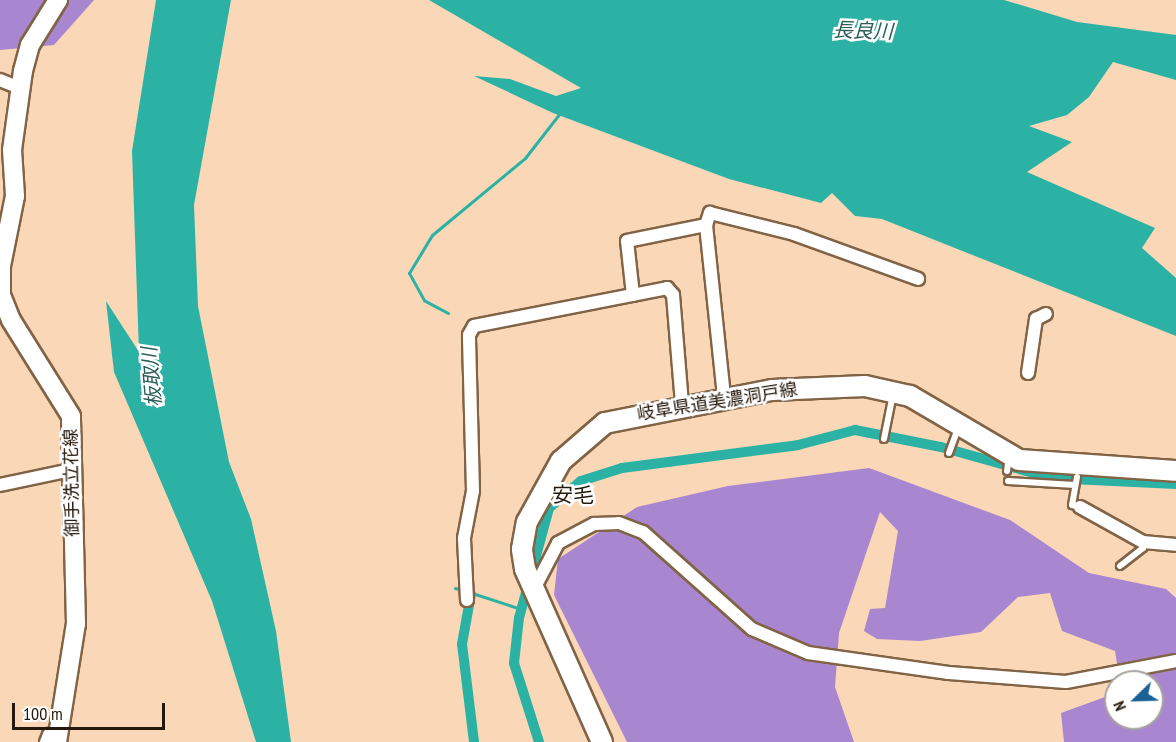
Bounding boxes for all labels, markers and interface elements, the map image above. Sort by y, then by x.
water label: 長良川 [833,18,893,44]
water label: 板取川 [137,346,167,408]
street label: 岐阜県道美濃洞戸線 [635,379,799,425]
street label: 御手洗立花線 [60,429,84,537]
district label: 安毛 [552,482,594,508]
north arrow [1104,670,1164,730]
scale bar [15,691,168,729]
text: N [1108,698,1130,714]
text: 100 m [23,702,63,725]

